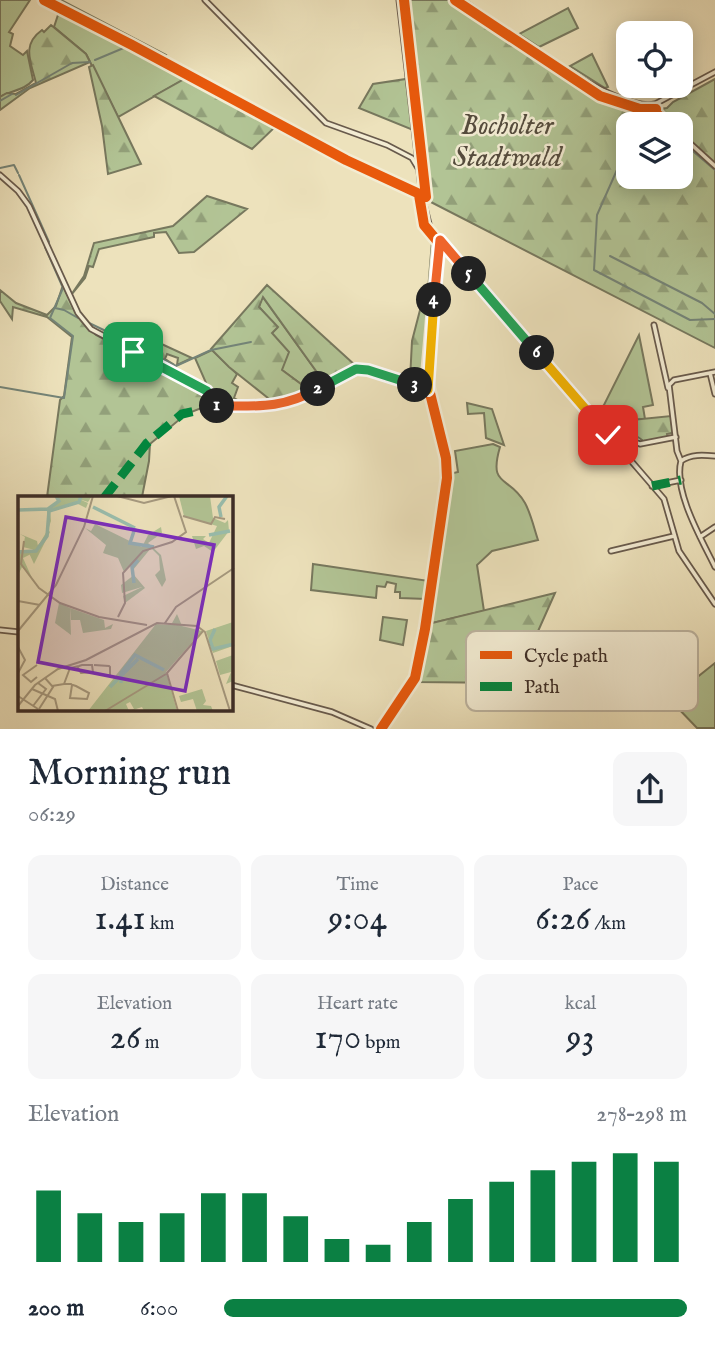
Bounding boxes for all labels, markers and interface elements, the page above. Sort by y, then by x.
map controls [616,21,693,189]
button: locate [616,21,693,98]
park label: Bocholter Stadtwald [452,109,563,176]
button: layers [616,112,693,189]
pin: 5 [452,256,486,292]
text: 5 [465,261,472,285]
pin: 4 [416,282,452,318]
text: 4 [429,287,438,311]
pin [103,322,163,382]
icon: arrive [114,333,152,371]
pin: 6 [520,336,554,370]
text: 6 [532,340,541,364]
pin: 3 [398,368,432,402]
pin: 2 [300,372,336,406]
text: 3 [411,372,418,396]
text: 2 [313,376,322,400]
pin: 1 [200,388,234,424]
text: 1 [213,393,220,417]
pin [578,405,638,465]
icon: check [589,416,627,454]
inset map [18,496,233,711]
legend [466,631,698,711]
text: Cycle path [524,645,608,669]
text: Path [524,676,560,700]
text: Morning run [28,750,231,798]
button: share [613,752,687,826]
text: 06:29 [28,800,76,829]
text: Distance [100,873,169,897]
text: Time [336,873,379,897]
text: Pace [563,873,598,897]
text: 1.41 [95,897,146,942]
text: 9:04 [328,897,387,942]
text: 6:26 [535,897,590,942]
text: km [146,912,175,936]
text: /km [590,912,626,936]
text: Elevation [97,992,172,1016]
text: Heart rate [317,992,398,1016]
text: kcal [565,992,596,1016]
text: 26 [109,1016,141,1061]
text: 170 [315,1016,361,1061]
text: 93 [566,1016,595,1061]
text: m [141,1031,160,1055]
text: bpm [361,1031,400,1055]
text: Elevation [28,1100,119,1129]
text: 278–298 m [596,1100,687,1129]
text: 200 m [28,1294,84,1323]
text: 6:00 [140,1294,178,1323]

